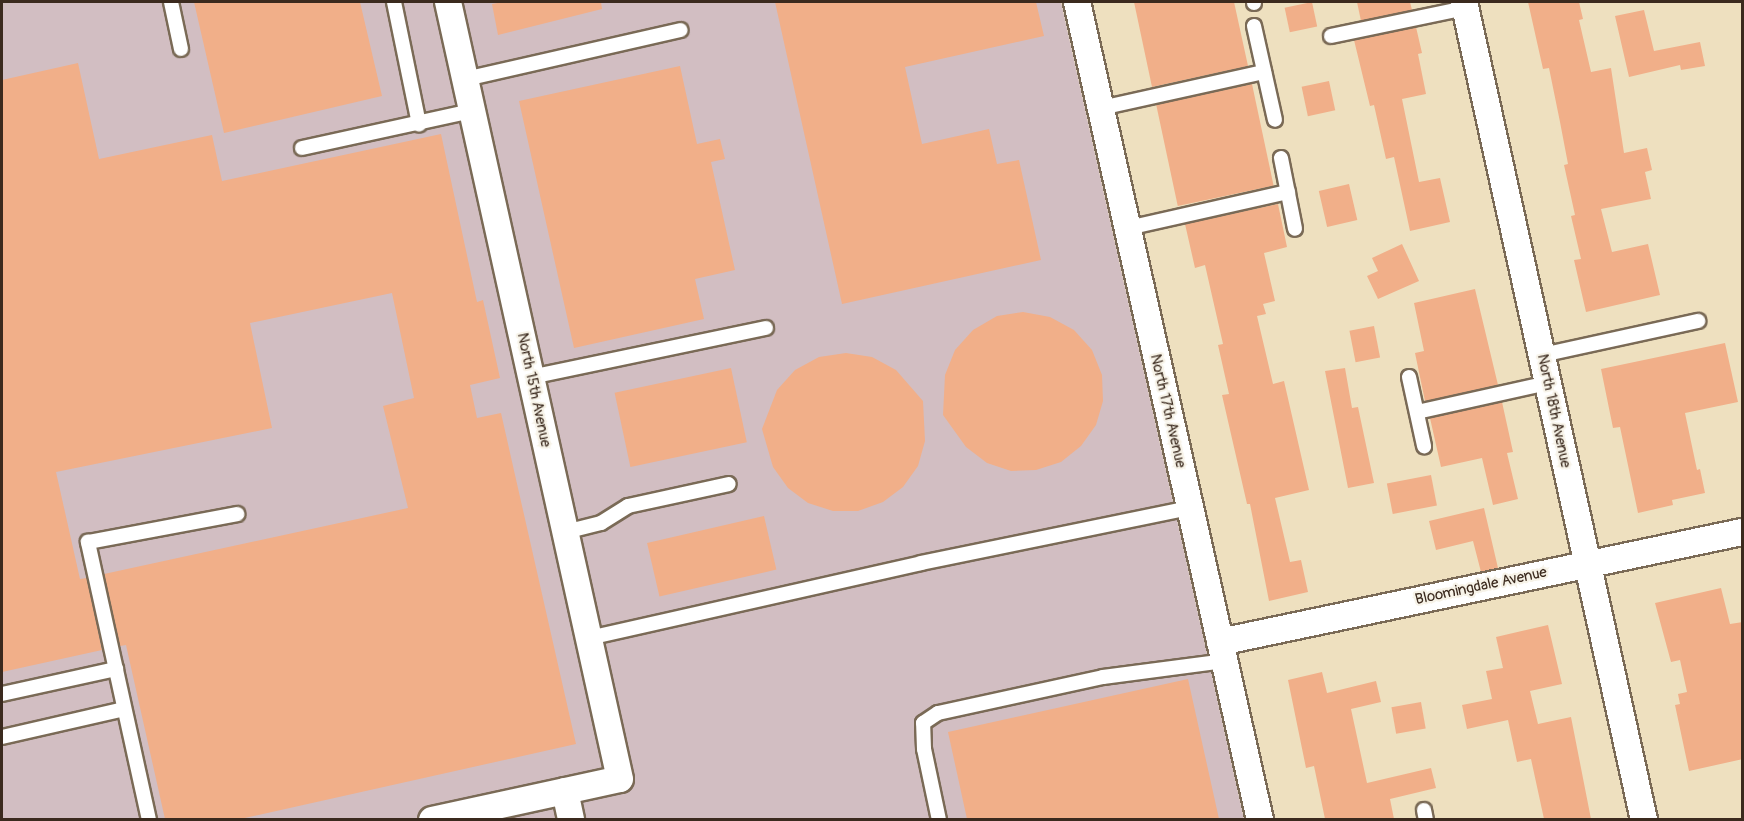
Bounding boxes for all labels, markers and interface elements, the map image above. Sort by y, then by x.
street label: North 15th Avenue [513,331,555,449]
street label: North 17th Avenue [1146,352,1190,470]
street label: North 18th Avenue [1533,353,1575,469]
street label: Bloomingdale Avenue [1413,563,1549,609]

